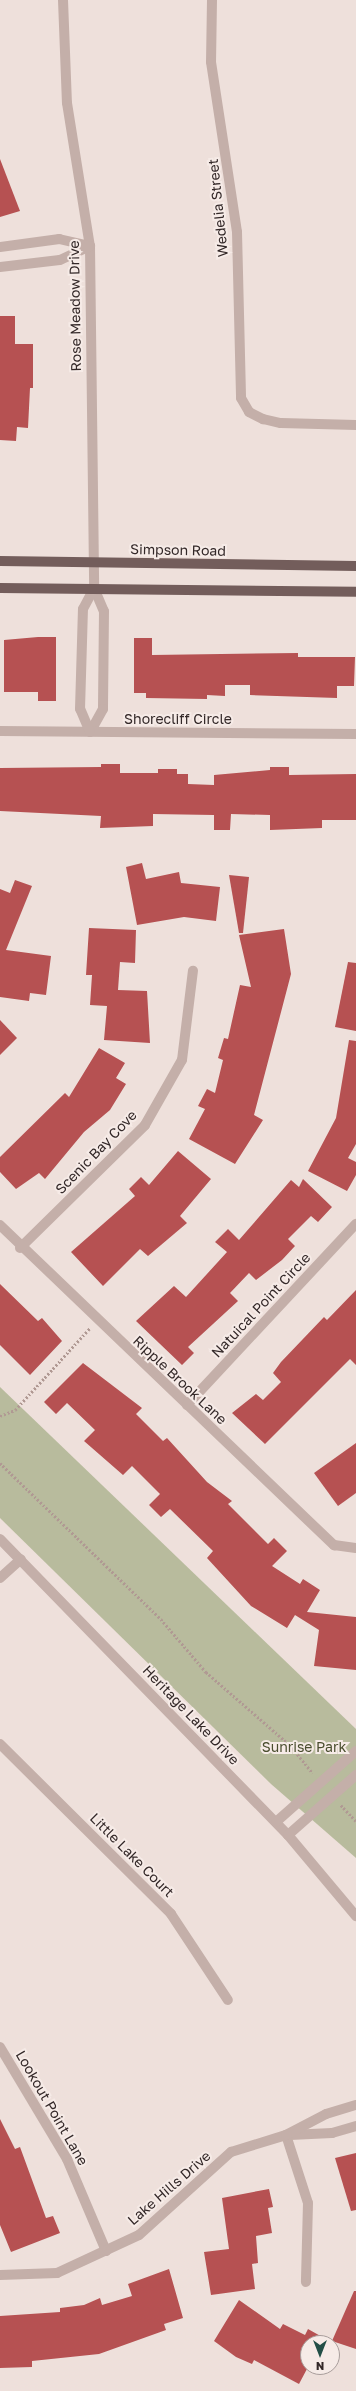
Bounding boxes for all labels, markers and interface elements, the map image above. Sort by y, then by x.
street label: Wedelia Street [204,158,232,258]
street label: Rose Meadow Drive [65,240,85,372]
street label: Simpson Road [130,541,226,559]
street label: Shorecliff Circle [124,711,232,727]
street label: Scenic Bay Cove [52,1107,140,1197]
street label: Natuical Point Circle [208,1249,314,1361]
street label: Ripple Brook Lane [130,1332,230,1428]
street label: Heritage Lake Drive [139,1662,243,1768]
park label: Sunrise Park [262,1739,346,1755]
street label: Little Lake Court [87,1810,177,1900]
street label: Lookout Point Lane [12,2048,92,2168]
street label: Lake Hills Drive [124,2147,214,2229]
north arrow [300,2335,340,2375]
text: N [316,2360,324,2373]

